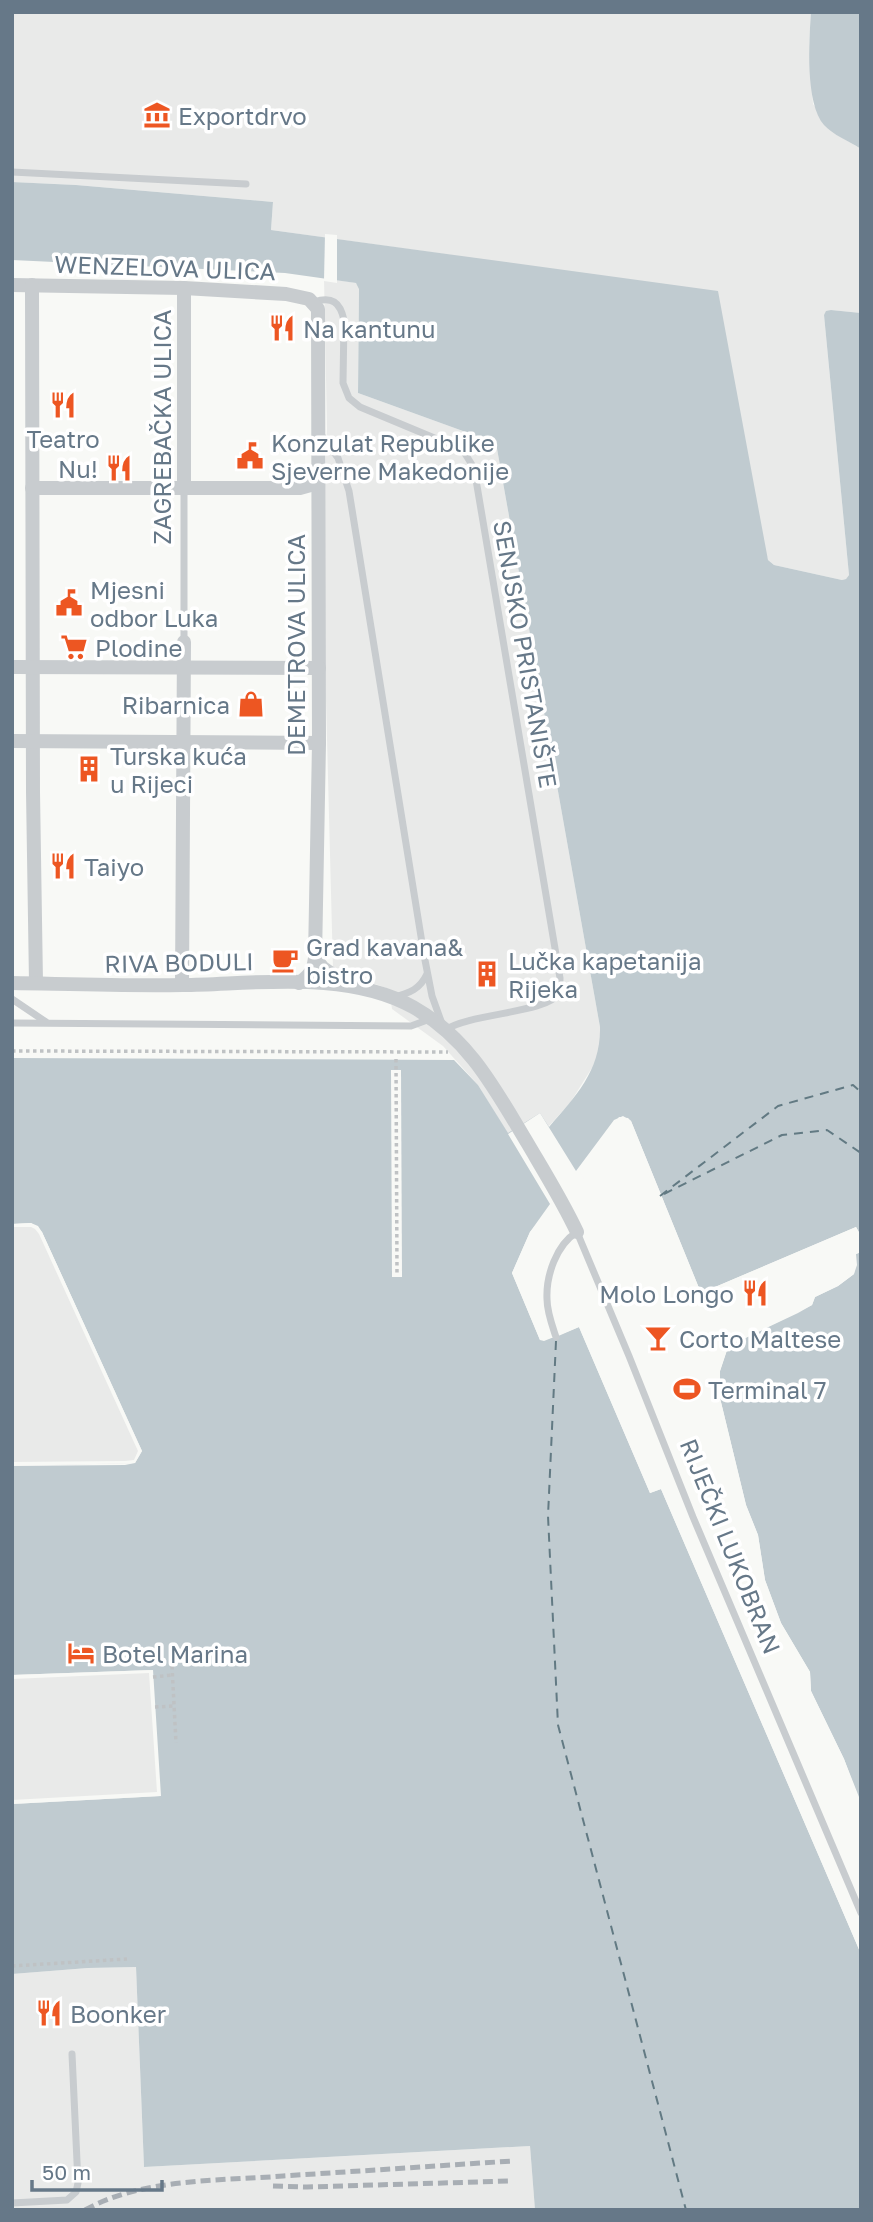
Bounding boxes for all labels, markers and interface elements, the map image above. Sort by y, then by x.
museum icon: Exportdrvo [142,100,172,130]
place label: Exportdrvo [178,101,307,130]
street label: WENZELOVA ULICA [54,249,276,285]
street label: ZAGREBAČKA ULICA [147,309,176,545]
restaurant icon: Na kantunu [267,313,297,343]
place label: Na kantunu [303,314,436,343]
restaurant icon: Teatro [48,390,78,420]
place label: Teatro [26,424,100,453]
place label: Konzulat Republike Sjeverne Makedonije [271,428,509,485]
public building icon: Konzulat Republike Sjeverne Makedonije [235,441,265,471]
restaurant icon: Nu! [104,453,134,483]
place label: Nu! [58,454,98,483]
street label: SENJSKO PRISTANIŠTE [488,518,564,790]
street label: DEMETROVA ULICA [281,534,310,756]
place label: Mjesni odbor Luka [90,575,218,632]
public building icon: Mjesni odbor Luka [54,588,84,618]
supermarket icon: Plodine [59,632,89,662]
place label: Plodine [95,633,182,662]
shop icon: Ribarnica [236,689,266,719]
place label: Ribarnica [122,690,230,719]
place label: Turska kuća u Rijeci [110,741,247,798]
building icon: Turska kuća u Rijeci [74,754,104,784]
restaurant icon: Taiyo [48,851,78,881]
place label: Taiyo [84,852,144,881]
place label: Grad kavana& bistro [306,932,463,989]
cafe icon: Grad kavana& bistro [270,945,300,975]
street label: RIVA BODULI [104,946,254,978]
place label: Lučka kapetanija Rijeka [508,946,702,1003]
building icon: Lučka kapetanija Rijeka [472,959,502,989]
restaurant icon: Molo Longo [740,1278,770,1308]
place label: Molo Longo [599,1279,734,1308]
bar icon: Corto Maltese [643,1323,673,1353]
place label: Corto Maltese [679,1324,841,1353]
sports icon: Terminal 7 [672,1374,702,1404]
place label: Terminal 7 [708,1375,826,1404]
street label: RIJEČKI LUKOBRAN [675,1434,787,1658]
hotel icon: Botel Marina [66,1638,96,1668]
place label: Botel Marina [102,1639,248,1668]
restaurant icon: Boonker [34,1998,64,2028]
place label: Boonker [70,1999,166,2028]
scale bar [32,2148,161,2192]
text: 50 m [42,2159,91,2185]

